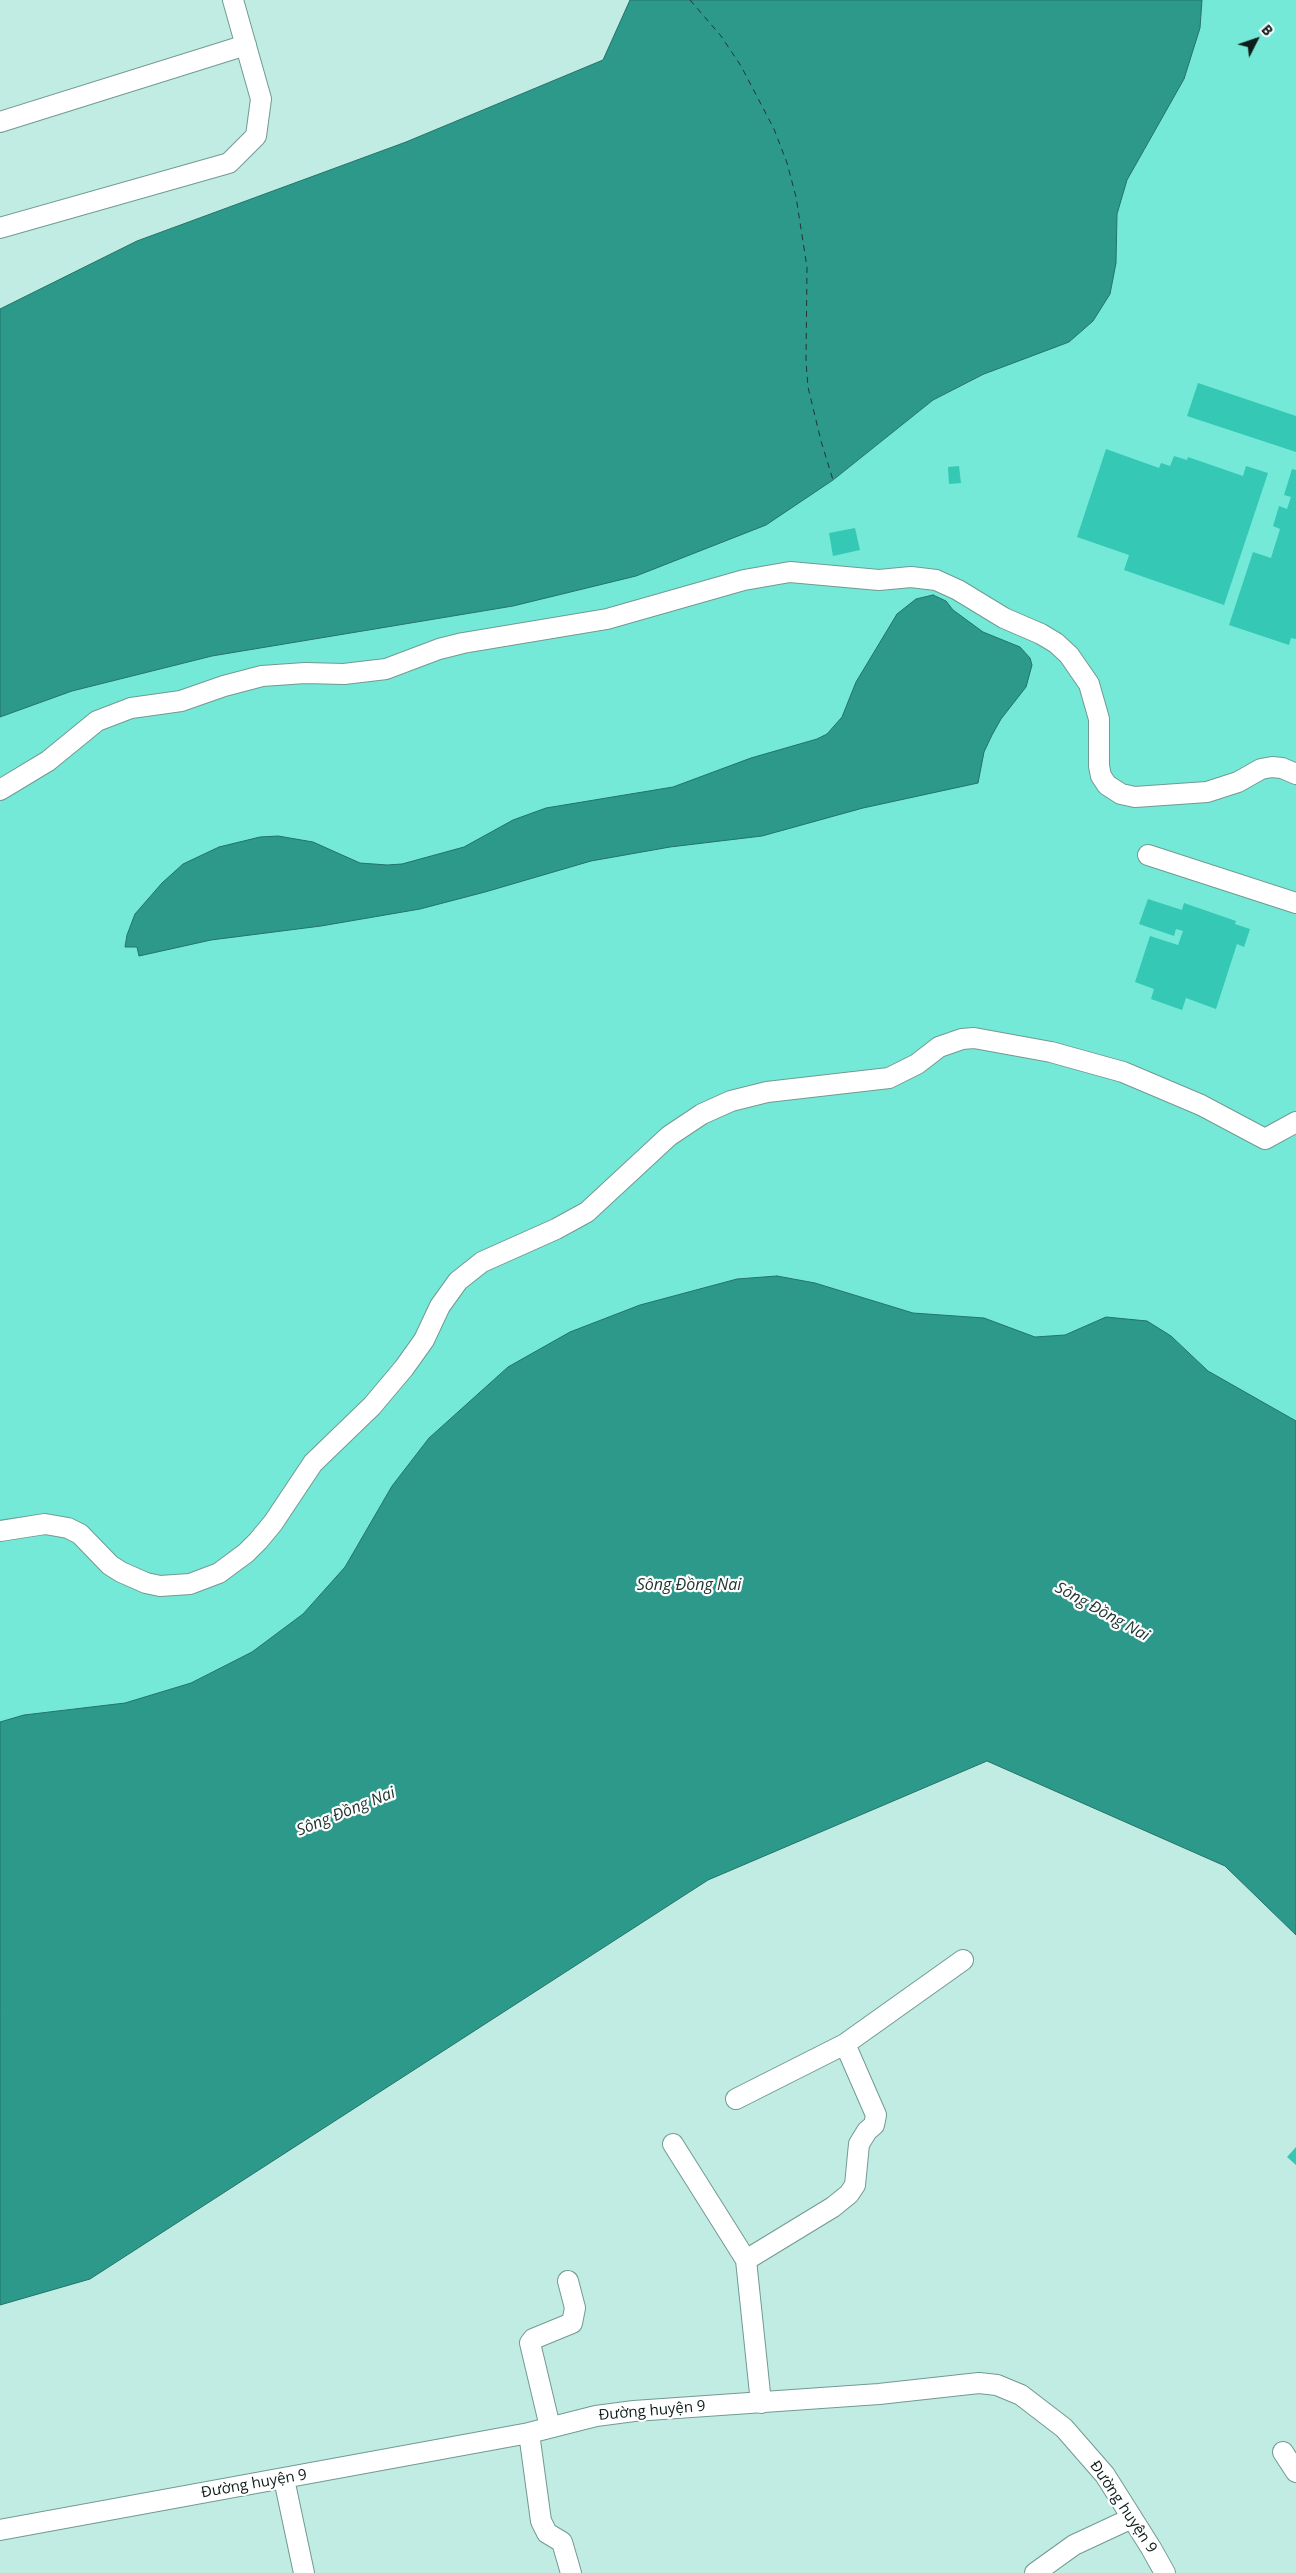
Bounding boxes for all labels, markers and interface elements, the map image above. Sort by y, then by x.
north arrow [1231,15,1281,65]
text: B [1257,20,1278,40]
water label: Sông Đồng Nai [637,1575,741,1595]
water label: Sông Đồng Nai [1052,1578,1152,1646]
water label: Sông Đồng Nai [294,1784,398,1840]
street label: Đường huyện 9 [598,2397,706,2425]
street label: Đường huyện 9 [1086,2458,1160,2556]
street label: Đường huyện 9 [200,2466,308,2502]

